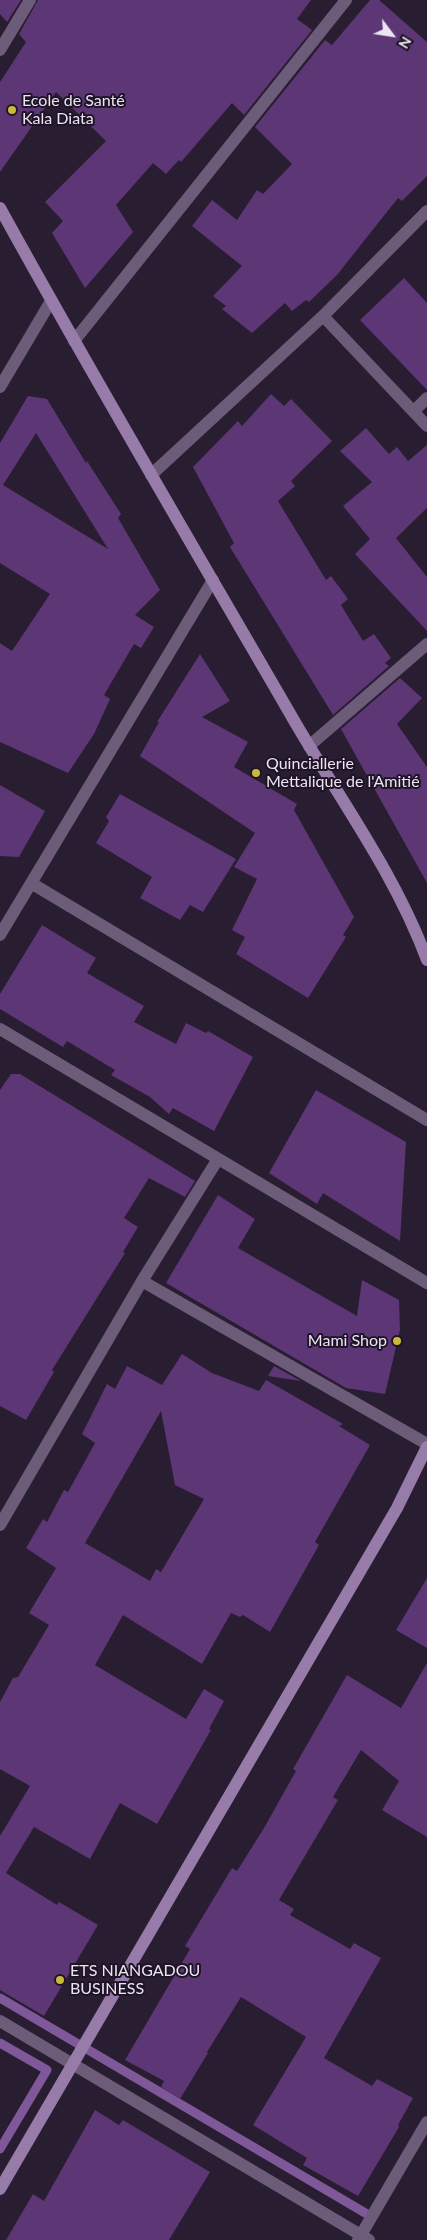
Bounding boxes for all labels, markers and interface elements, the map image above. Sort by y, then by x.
north arrow [367,10,417,60]
text: N [395,34,415,52]
place label: Ecole de Santé Kala Diata [22,91,125,129]
marker: Ecole de Santé Kala Diata [6,104,18,116]
place label: Quinciallerie Mettalique de l'Amitié [266,754,420,792]
marker: Quinciallerie Mettalique de l'Amitié [250,767,262,779]
place label: Mami Shop [308,1331,387,1351]
marker: Mami Shop [391,1335,403,1347]
place label: ETS NIANGADOU BUSINESS [70,1961,200,1999]
marker: ETS NIANGADOU BUSINESS [54,1974,66,1986]

